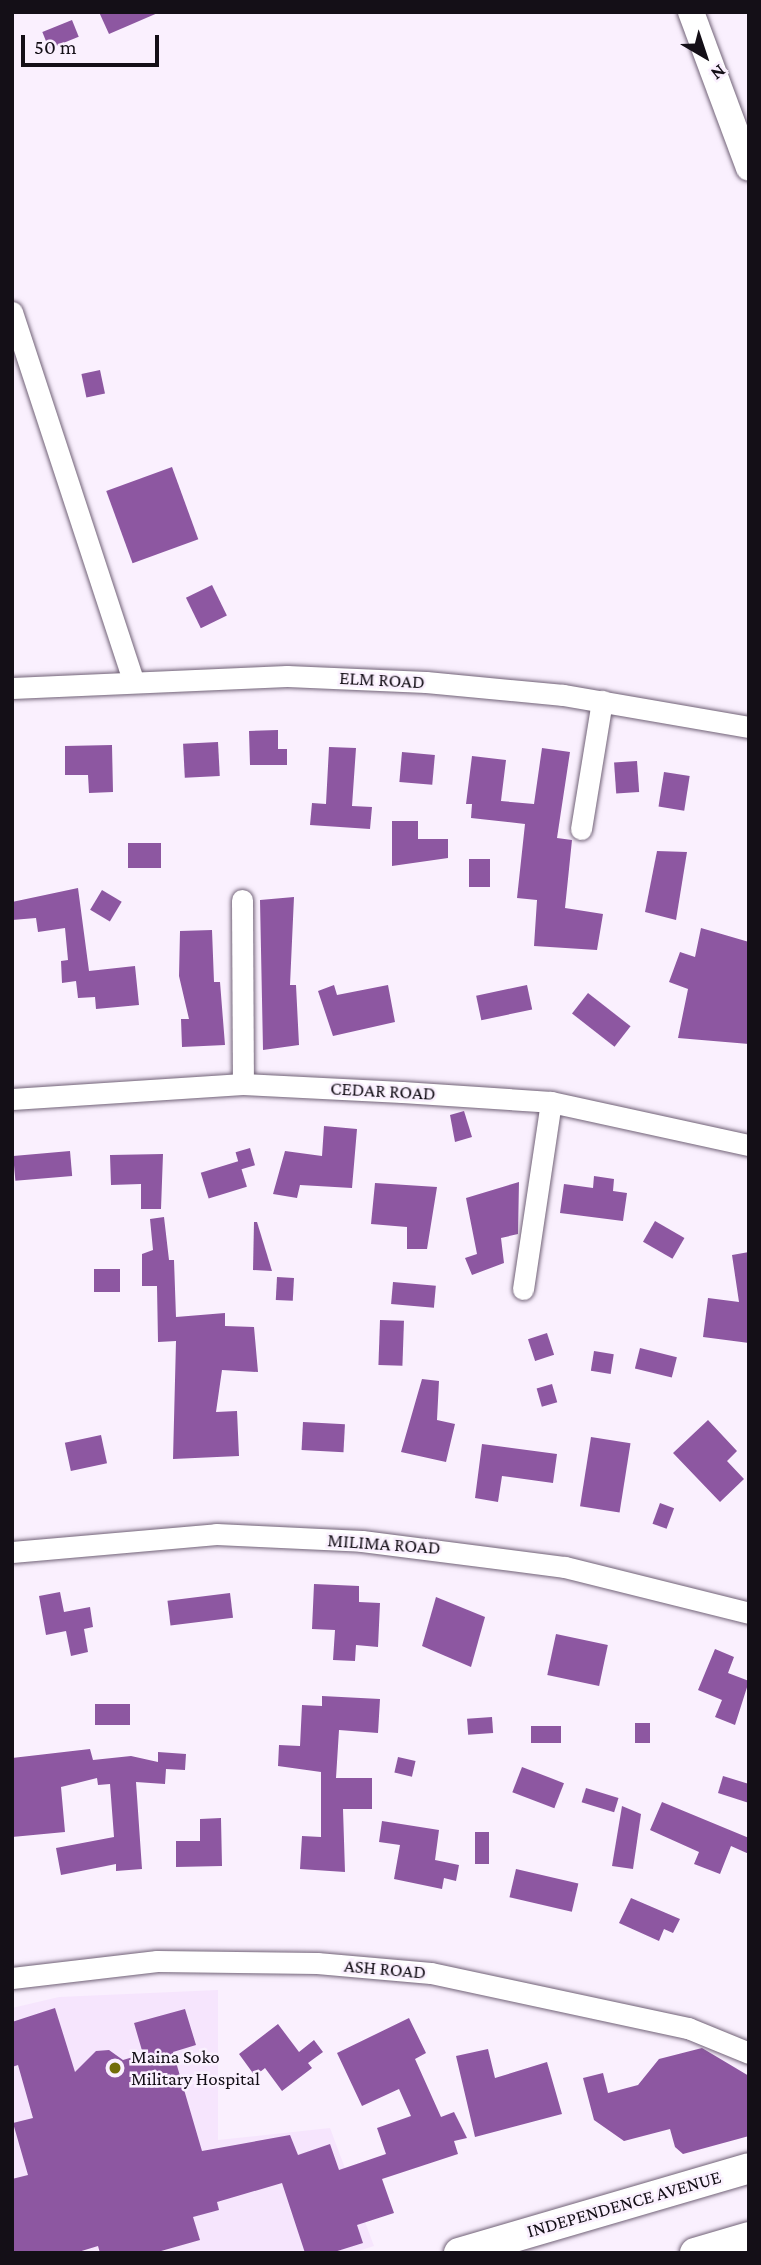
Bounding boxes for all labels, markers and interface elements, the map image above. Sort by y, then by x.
scale bar [24,21,163,65]
north arrow [670,21,740,91]
text: 50 m [34,35,77,59]
text: N [707,60,730,85]
street label: ELM ROAD [339,666,425,694]
street label: CEDAR ROAD [330,1077,436,1105]
street label: MILIMA ROAD [327,1529,441,1559]
street label: ASH ROAD [343,1954,427,1984]
place label: Maina Soko Military Hospital [131,2046,260,2090]
marker: Maina Soko Military Hospital [105,2058,125,2078]
street label: INDEPENDENCE AVENUE [524,2165,724,2243]

